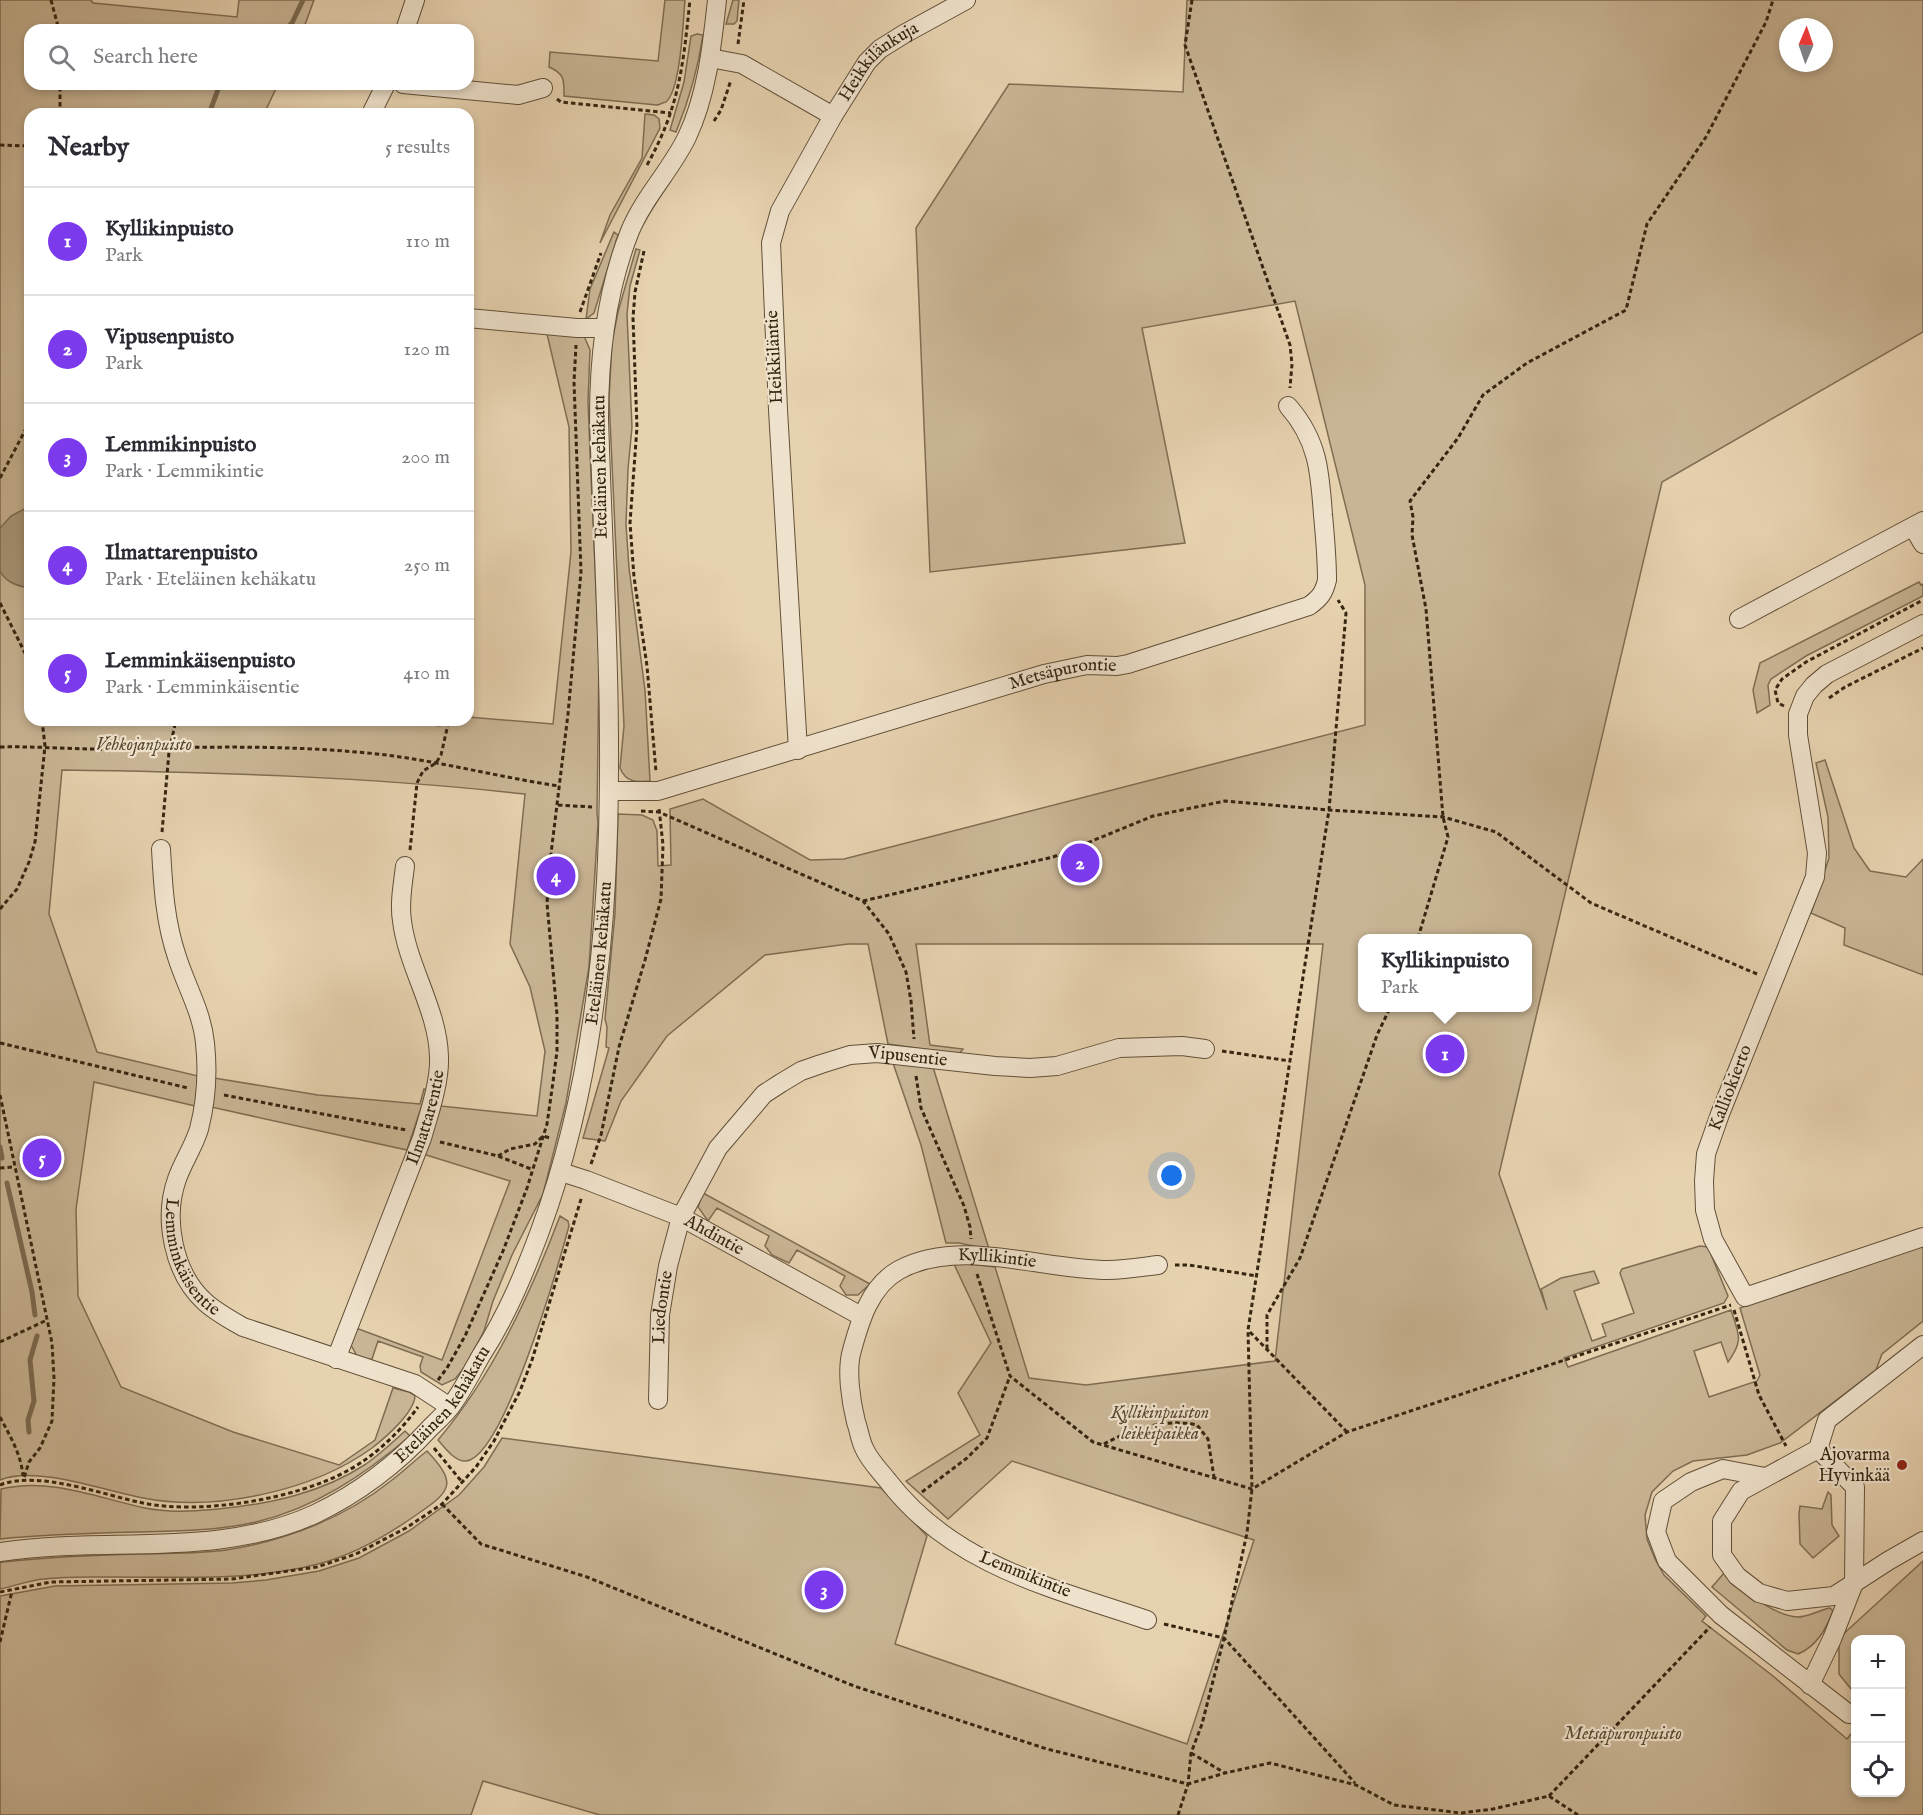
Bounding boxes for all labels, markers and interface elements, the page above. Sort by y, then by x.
street label: Heikkilänkuja [834,17,923,106]
north arrow [1779,18,1833,72]
search box [24,24,474,90]
icon: search [45,41,78,74]
text: Search here [93,43,198,71]
text: Nearby [48,131,129,164]
text: 5 results [385,135,450,160]
text: Kyllikinpuisto [105,215,234,243]
text: 1 [64,229,71,254]
text: 110 m [406,229,450,254]
text: Park [105,243,143,268]
street label: Heikkiläntie [761,310,789,404]
text: Vipusenpuisto [105,323,234,351]
text: 2 [63,337,72,362]
text: 120 m [404,337,450,362]
text: Park [105,351,143,376]
street label: Eteläinen kehäkatu [588,395,614,539]
text: Lemmikinpuisto [105,431,256,459]
text: 3 [64,445,71,470]
text: 200 m [401,445,450,470]
text: Park · Lemmikintie [105,459,264,484]
text: Ilmattarenpuisto [105,539,258,567]
text: 4 [63,553,72,578]
text: 250 m [404,553,450,578]
text: Park · Eteläinen kehäkatu [105,567,316,592]
text: Lemminkäisenpuisto [105,647,295,675]
street label: Metsäpurontie [1006,654,1117,695]
text: 5 [64,661,71,686]
text: 410 m [403,661,450,686]
text: Park · Lemminkäisentie [105,675,299,700]
park label: Vehkojanpuisto [96,734,192,757]
pin: 2 [1060,840,1100,886]
pin: 4 [536,854,576,898]
street label: Eteläinen kehäkatu [580,881,617,1026]
popup [1358,934,1532,1012]
text: Kyllikinpuisto [1381,947,1509,975]
text: Park [1381,975,1419,1000]
pin: 1 [1426,1032,1464,1076]
street label: Vipusentie [867,1041,948,1072]
street label: Kalliokierto [1704,1042,1758,1134]
street label: Ilmattarentie [401,1069,450,1168]
pin: 5 [22,1136,62,1180]
your location [1157,1161,1186,1190]
street label: Lemminkäisentie [159,1197,224,1321]
street label: Ahdintie [679,1209,748,1261]
street label: Kyllikintie [958,1244,1038,1274]
street label: Liedontie [648,1269,679,1344]
street label: Eteläinen kehäkatu [390,1342,496,1468]
park label: Kyllikinpuiston leikkipaikka [1110,1402,1209,1446]
place label: Ajovarma Hyvinkää [1818,1444,1890,1488]
marker: Ajovarma Hyvinkää [1895,1458,1909,1472]
street label: Lemmikintie [976,1546,1074,1604]
pin: 3 [804,1568,844,1612]
map controls [1851,1635,1905,1797]
button: + [1851,1635,1905,1689]
button: − [1851,1689,1905,1743]
park label: Metsäpuronpuisto [1564,1723,1682,1746]
button: locate [1851,1743,1905,1797]

